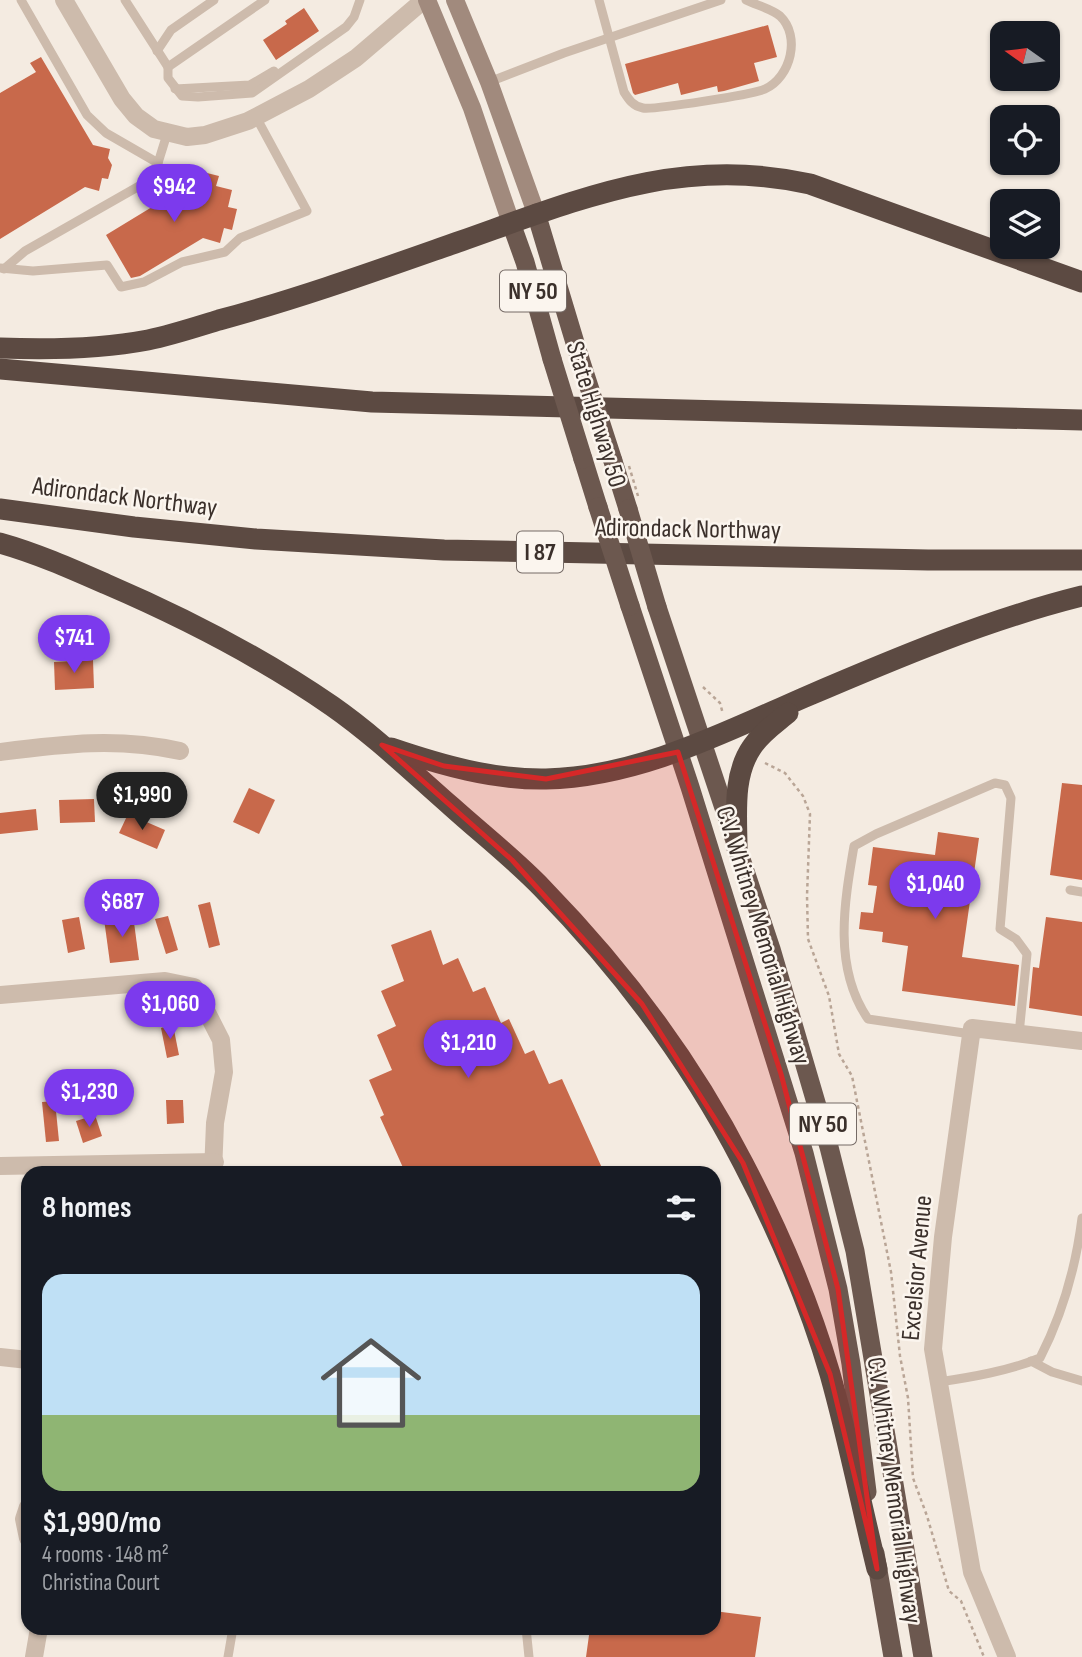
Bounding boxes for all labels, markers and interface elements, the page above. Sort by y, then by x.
north arrow [990,21,1060,91]
map controls [990,21,1060,259]
button: locate [990,105,1060,175]
pin: $942 [133,164,215,224]
text: $942 [152,173,196,201]
button: layers [990,189,1060,259]
road number: NY 50 [500,270,566,312]
street label: State Highway 50 [559,338,632,491]
street label: Adirondack Northway [30,471,219,524]
street label: Adirondack Northway [594,512,781,547]
road number: I 87 [517,532,563,572]
pin: $741 [33,616,115,675]
text: $741 [54,624,94,652]
pin: $1,990 [85,772,199,832]
text: $1,990 [112,781,172,809]
street label: C.V. Whitney Memorial Highway [708,802,817,1068]
pin: $1,040 [878,862,992,921]
text: $1,040 [905,870,965,898]
pin: $687 [81,880,163,939]
text: $687 [100,888,144,916]
pin: $1,060 [113,982,227,1041]
text: $1,060 [140,990,200,1018]
pin: $1,210 [411,1020,525,1080]
text: $1,210 [440,1029,496,1057]
pin: $1,230 [32,1070,146,1129]
text: $1,230 [60,1078,118,1106]
road number: NY 50 [790,1104,856,1144]
icon: filters [662,1189,700,1227]
text: 8 homes [42,1190,131,1226]
street label: Excelsior Avenue [896,1194,939,1342]
icon: home [308,1320,434,1446]
street label: C.V. Whitney Memorial Highway [859,1355,928,1625]
text: $1,990/mo [42,1505,161,1541]
text: 4 rooms · 148 m² [42,1541,169,1569]
text: Christina Court [42,1569,160,1597]

